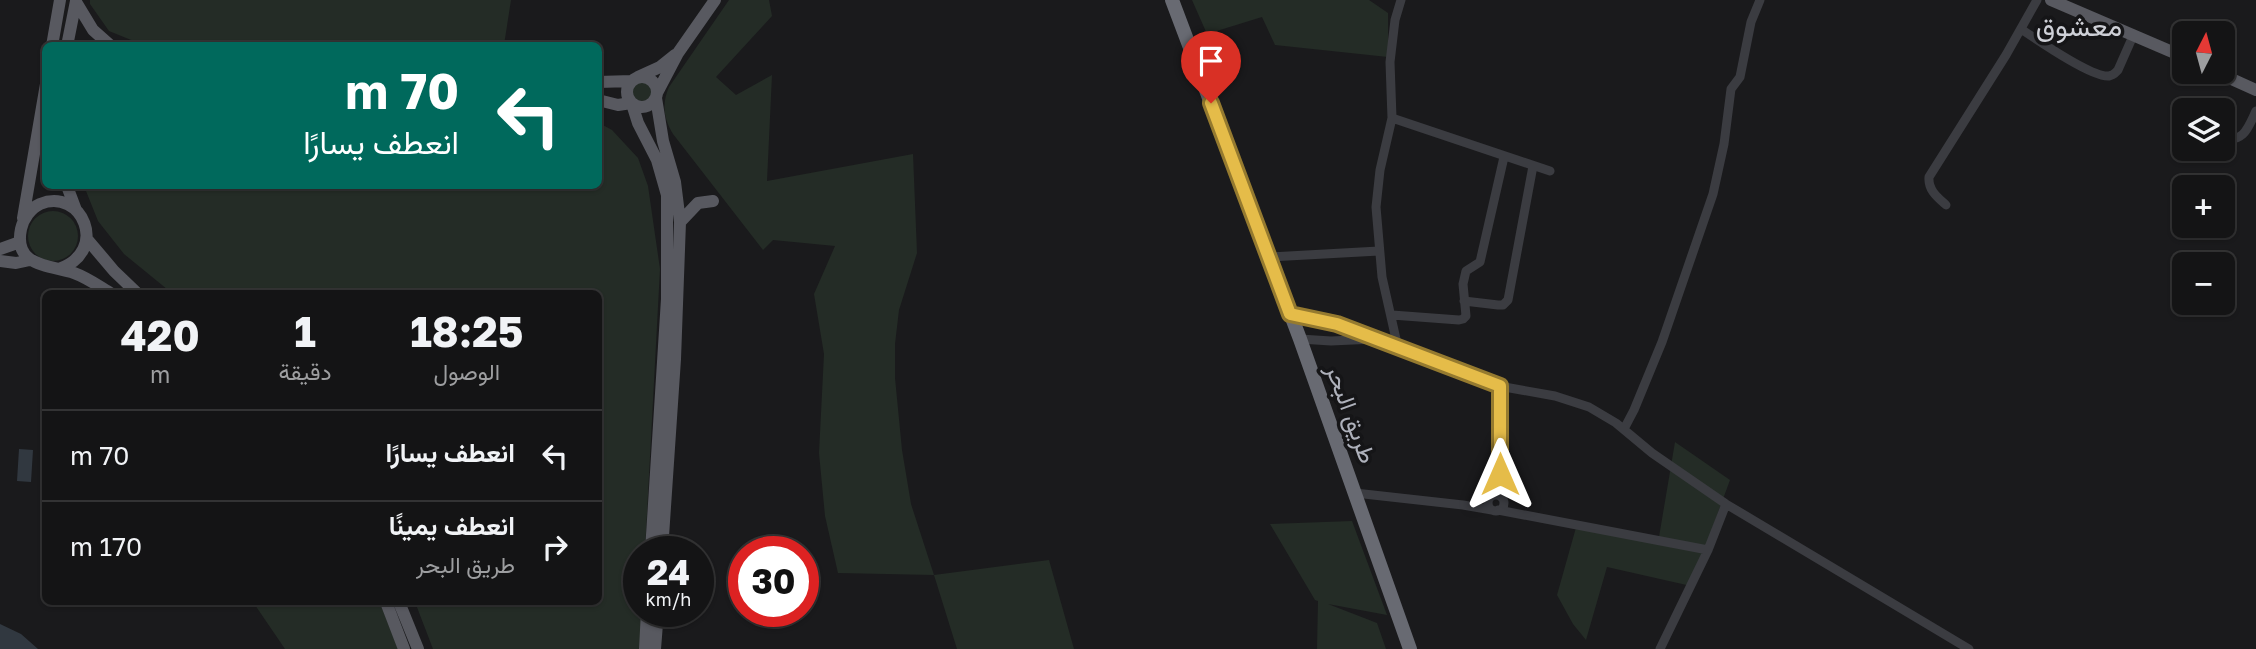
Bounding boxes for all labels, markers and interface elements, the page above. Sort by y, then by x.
district label: معشوق [2036,9,2122,44]
north arrow [2172,21,2235,84]
map controls [2172,21,2235,315]
pin [1181,31,1241,103]
icon: arrive [1192,42,1230,80]
text: 70 m [345,61,459,120]
icon: left [483,70,574,161]
button: layers [2172,98,2235,161]
text: انعطف يسارًا [303,123,459,161]
button: + [2172,175,2235,238]
button: − [2172,252,2235,315]
text: 1 [294,306,316,356]
text: 18:25 [410,306,523,356]
text: 420 [121,310,200,360]
text: دقيقة [278,357,332,385]
text: الوصول [434,357,500,385]
street label: طريق البحر [1319,359,1384,468]
text: m [150,360,170,388]
text: انعطف يسارًا [385,437,515,468]
icon: left [536,437,574,475]
position arrow [1463,437,1537,511]
text: 70 m [70,440,129,471]
text: انعطف يمينًا [389,510,515,541]
icon: right [536,528,574,566]
text: 170 m [70,531,142,562]
speed limit sign: 30 [728,536,819,627]
text: طريق البحر [416,550,515,578]
text: 24 [647,551,690,593]
text: km/h [646,588,691,610]

